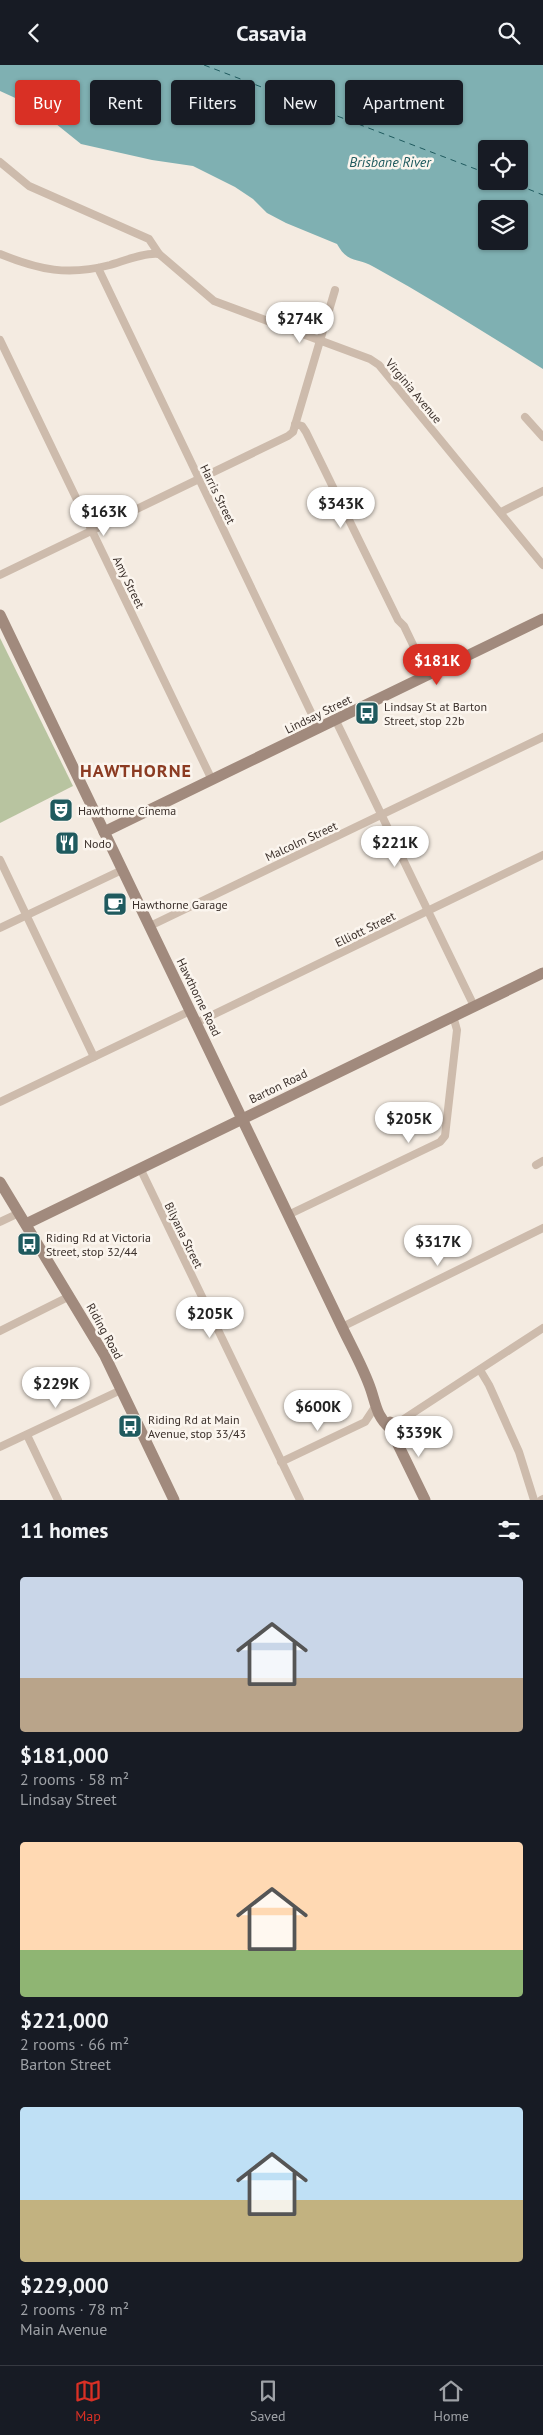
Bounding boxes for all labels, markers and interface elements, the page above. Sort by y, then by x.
icon: back [20,19,48,47]
text: Casavia [236,19,307,47]
icon: search [495,19,523,47]
chip: Buy [15,80,80,125]
chip: Rent [90,80,161,125]
chip: Filters [171,80,255,125]
chip: New [265,80,335,125]
chip: Apartment [345,80,463,125]
map controls [478,140,528,250]
button: locate [478,140,528,190]
water label: Brisbane River [349,153,432,171]
button: layers [478,200,528,250]
pin: $274K [265,301,335,344]
text: $274K [277,308,323,328]
street label: Virginia Avenue [382,355,445,426]
street label: Harris Street [197,462,239,526]
pin: $343K [306,487,376,529]
text: $343K [318,493,364,513]
pin: $163K [69,495,139,537]
text: $163K [81,501,127,521]
street label: Amy Street [110,554,148,610]
pin: $181K [402,643,472,686]
text: $181K [414,650,460,670]
street label: Lindsay Street [282,691,354,737]
place label: Lindsay St at Barton Street, stop 22b [384,699,487,728]
bus stop icon: Lindsay St at Barton Street, stop 22b [354,700,380,726]
district label: HAWTHORNE [80,759,192,782]
theatre icon: Hawthorne Cinema [48,797,74,823]
place label: Hawthorne Cinema [78,803,176,818]
street label: Malcolm Street [263,818,339,864]
pin: $221K [360,825,430,868]
restaurant icon: Nodo [54,830,80,856]
text: $221K [372,832,418,852]
place label: Nodo [84,836,111,851]
cafe icon: Hawthorne Garage [102,891,128,917]
place label: Hawthorne Garage [132,897,228,912]
street label: Elliott Street [332,908,398,950]
street label: Hawthorne Road [174,955,224,1039]
street label: Barton Road [246,1065,310,1107]
pin: $205K [374,1101,444,1144]
text: $205K [386,1108,432,1128]
street label: Bilyana Street [162,1200,206,1270]
pin: $317K [403,1225,473,1267]
place label: Riding Rd at Victoria Street, stop 32/44 [46,1230,151,1259]
bus stop icon: Riding Rd at Victoria Street, stop 32/44 [16,1231,42,1257]
text: $317K [415,1231,461,1251]
pin: $205K [175,1297,245,1339]
street label: Riding Road [83,1300,127,1362]
text: $205K [187,1303,233,1323]
pin: $229K [21,1367,91,1409]
text: $229K [33,1373,79,1393]
pin: $600K [283,1389,353,1432]
text: $600K [295,1396,341,1416]
place label: Riding Rd at Main Avenue, stop 33/43 [148,1412,246,1441]
bus stop icon: Riding Rd at Main Avenue, stop 33/43 [117,1413,143,1439]
pin: $339K [384,1415,454,1458]
text: $339K [396,1422,442,1442]
icon: filters [495,1516,523,1544]
text: 11 homes [20,1517,108,1544]
icon: home [227,1609,317,1699]
text: $181,000 [20,1742,109,1769]
text: 2 rooms · 58 m² [20,1769,129,1789]
text: Lindsay Street [20,1789,117,1809]
icon: home [227,1874,317,1964]
text: $221,000 [20,2007,109,2034]
text: 2 rooms · 66 m² [20,2034,129,2054]
text: Barton Street [20,2054,111,2074]
icon: home [227,2139,317,2229]
text: $229,000 [20,2272,109,2299]
text: 2 rooms · 78 m² [20,2299,129,2319]
text: Main Avenue [20,2319,107,2339]
tab: Map [74,2377,102,2425]
tab: Saved [250,2377,286,2425]
tab: Home [434,2377,469,2425]

